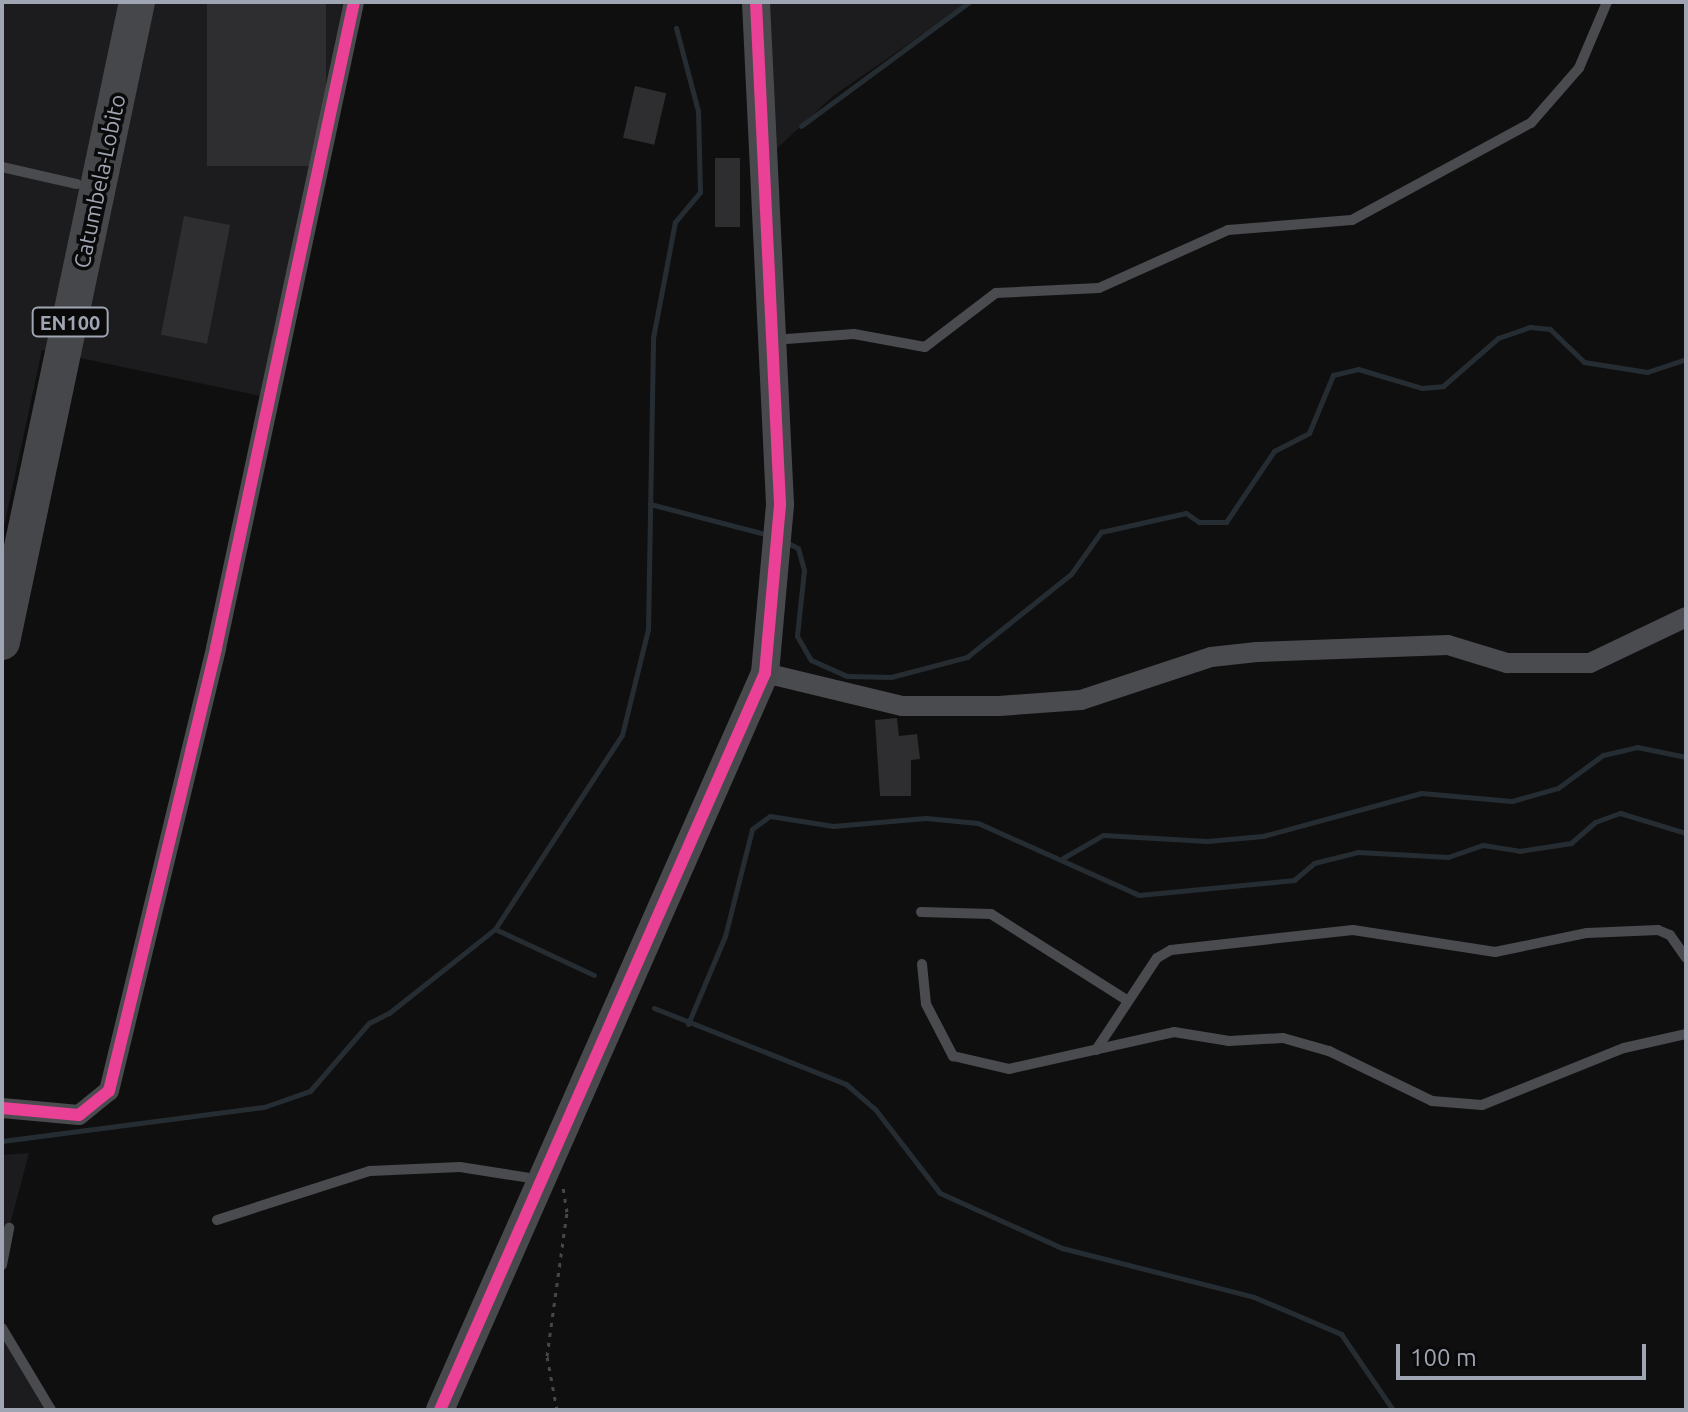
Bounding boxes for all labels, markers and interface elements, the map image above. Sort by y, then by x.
street label: Catumbela-Lobito [68,92,130,270]
road number: EN100 [30,306,110,338]
scale bar [1400,1328,1650,1378]
text: 100 m [1410,1344,1477,1371]

